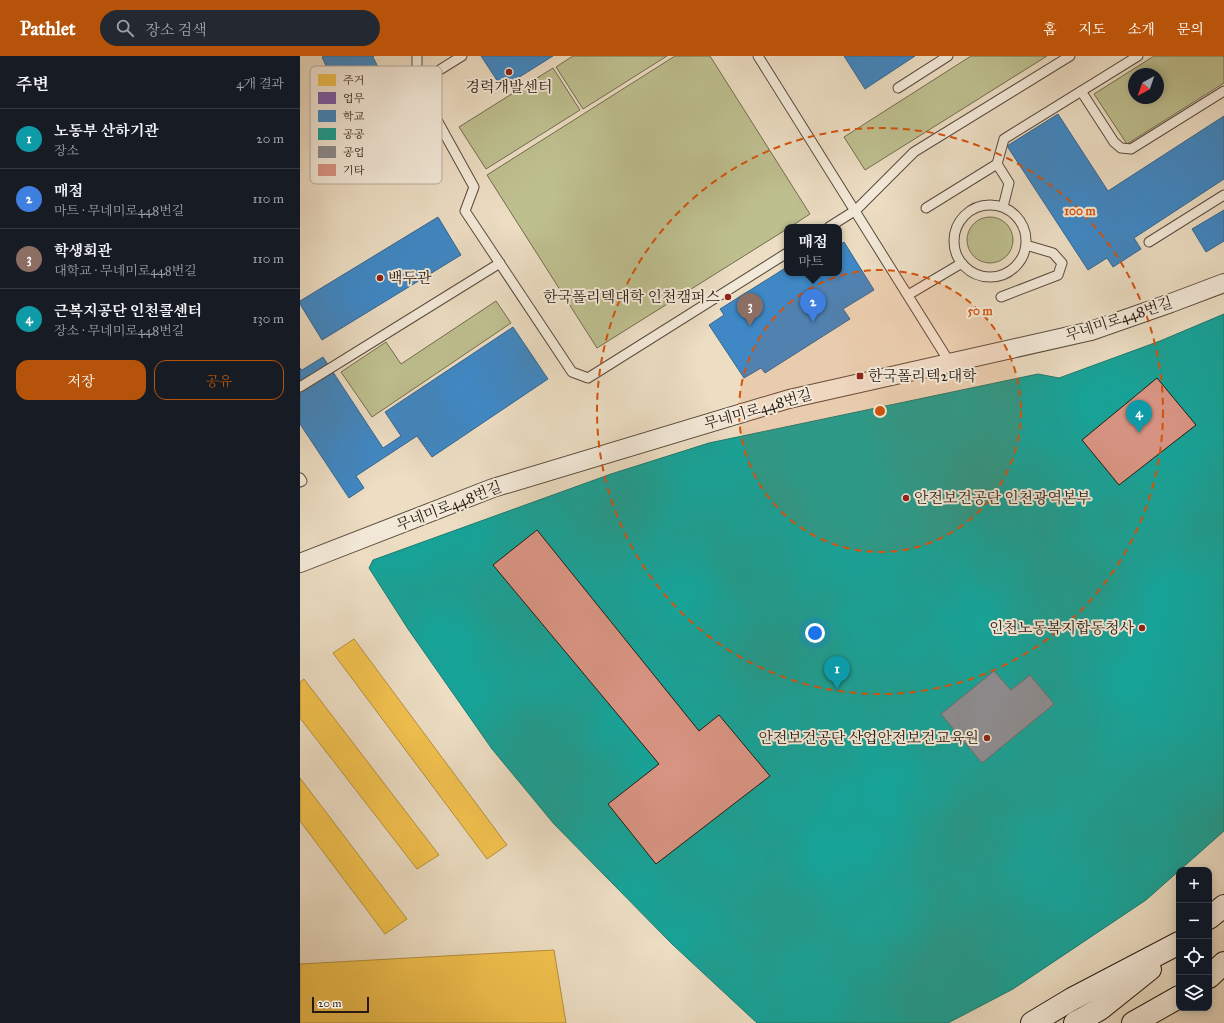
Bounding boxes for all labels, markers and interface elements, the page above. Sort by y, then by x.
search box [100,10,380,46]
text: Pathlet [20,17,76,40]
icon: search [114,17,136,39]
text: 장소 검색 [146,21,207,39]
text: 홈 [1043,21,1057,38]
text: 지도 [1079,21,1106,38]
text: 소개 [1128,21,1155,38]
text: 문의 [1177,21,1204,38]
legend [310,66,442,184]
marker: 경력개발센터 [504,67,514,77]
north arrow [1128,68,1164,104]
text: 주변 [16,74,49,95]
text: 주거 [343,74,364,87]
text: 4개 결과 [236,76,284,92]
place label: 경력개발센터 [466,78,552,96]
text: 업무 [343,92,365,105]
text: 학교 [343,110,365,123]
text: 노동부 산하기관 [54,122,159,140]
text: 공공 [343,128,365,141]
text: 1 [26,131,32,147]
text: 20 m [256,131,284,147]
text: 장소 [54,143,79,159]
text: 공업 [343,146,364,159]
text: 기타 [343,164,365,177]
text: 매점 [54,182,83,200]
text: 2 [26,191,32,207]
text: 110 m [252,191,284,207]
text: 마트 · 무네미로448번길 [54,203,184,219]
text: 100 m [1064,204,1097,218]
popup [784,224,842,276]
text: 매점 [799,233,827,251]
text: 학생회관 [54,242,112,260]
text: 3 [26,251,32,267]
text: 110 m [252,251,284,267]
text: 마트 [799,254,824,270]
text: 대학교 · 무네미로448번길 [54,263,197,279]
place label: 백두관 [388,269,432,287]
marker: 백두관 [375,273,385,283]
place label: 한국폴리텍대학 인천캠퍼스 [543,288,720,306]
pin: 2 [800,289,826,322]
marker: 한국폴리텍대학 인천캠퍼스 [723,292,733,302]
pin: 3 [737,293,763,326]
street label: 무네미로448번길 [1063,293,1175,345]
text: 근복지공단 인천콜센터 [54,302,202,320]
text: 50 m [967,304,994,318]
text: 4 [25,311,33,327]
text: 130 m [252,311,284,327]
text: 장소 · 무네미로448번길 [54,323,184,339]
button: 저장 [16,360,146,400]
button: 공유 [154,360,284,400]
place label: 한국폴리텍2대학 [868,367,977,385]
marker: 한국폴리텍2대학 [855,371,865,381]
street label: 무네미로448번길 [702,385,814,433]
pin: 4 [1126,400,1152,433]
centre of rings [873,404,887,418]
street label: 무네미로448번길 [394,478,504,534]
place label: 안전보건공단 인천광역본부 [914,489,1092,507]
marker: 안전보건공단 인천광역본부 [901,493,911,503]
place label: 인천노동복지합동청사 [989,619,1135,637]
your location [805,623,825,643]
marker: 인천노동복지합동청사 [1137,623,1147,633]
pin: 1 [824,656,850,689]
place label: 안전보건공단 산업안전보건교육원 [758,729,979,747]
marker: 안전보건공단 산업안전보건교육원 [982,733,992,743]
map controls [1176,867,1212,1011]
button: + [1176,867,1212,903]
button: − [1176,903,1212,939]
button: locate [1176,939,1212,975]
button: layers [1176,975,1212,1011]
scale bar [312,995,369,1014]
text: 20 m [318,997,341,1010]

